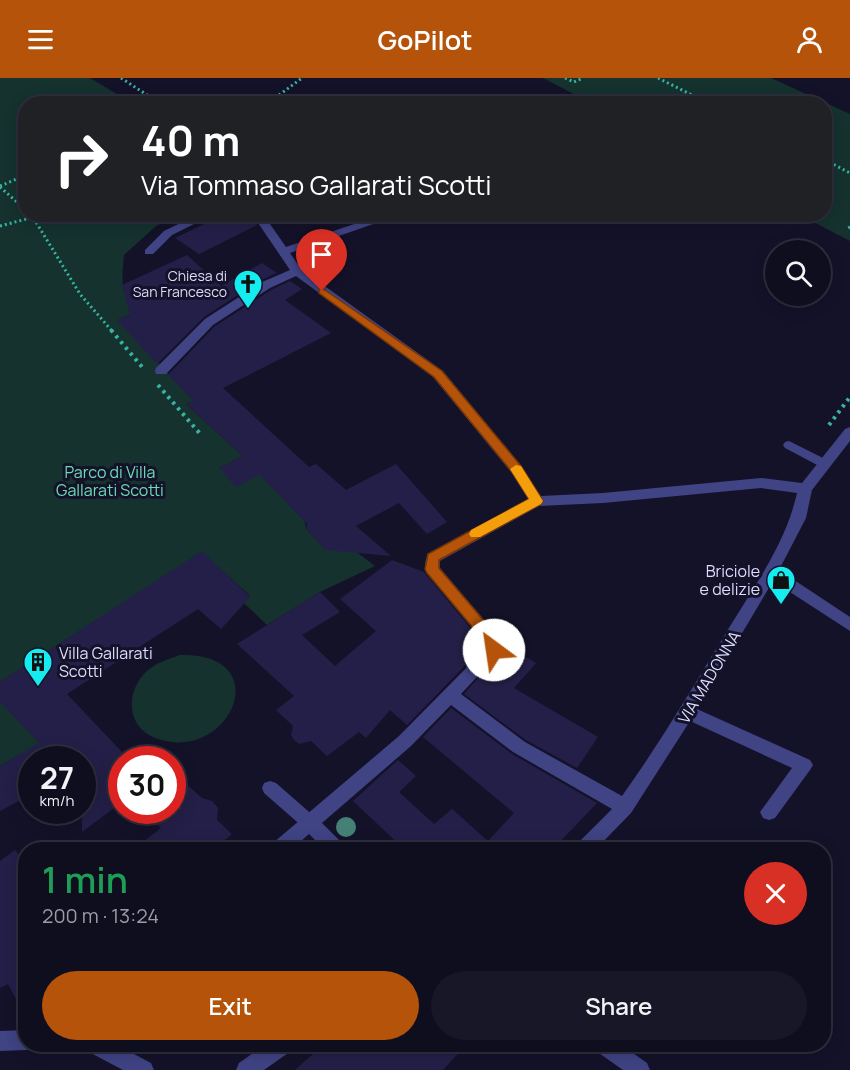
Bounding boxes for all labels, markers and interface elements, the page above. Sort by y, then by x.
text: GoPilot [377,21,473,58]
icon: menu [24,23,57,56]
icon: person [793,23,826,56]
text: 40 m [141,111,240,169]
icon: right [42,120,120,198]
text: Via Tommaso Gallarati Scotti [141,166,492,203]
pin [296,229,347,291]
icon: arrive [305,238,338,271]
map controls [765,240,831,306]
button: search [765,240,831,306]
place label: Chiesa di San Francesco [133,266,227,301]
church icon: Chiesa di San Francesco [232,268,264,310]
park label: Parco di Villa Gallarati Scotti [56,461,164,501]
place label: Briciole e delizie [700,560,760,600]
shop icon: Briciole e delizie [765,564,797,606]
position arrow [462,618,526,682]
street label: VIA MADONNA [673,626,745,728]
place label: Villa Gallarati Scotti [59,642,153,682]
building icon: Villa Gallarati Scotti [22,646,54,688]
speed limit sign: 30 [108,746,186,824]
text: 27 [40,757,74,798]
text: km/h [40,790,74,811]
text: 1 min [42,855,128,904]
button: close [744,862,807,925]
text: 200 m · 13:24 [42,902,159,929]
button: Exit [42,971,419,1040]
button: Share [431,971,807,1040]

